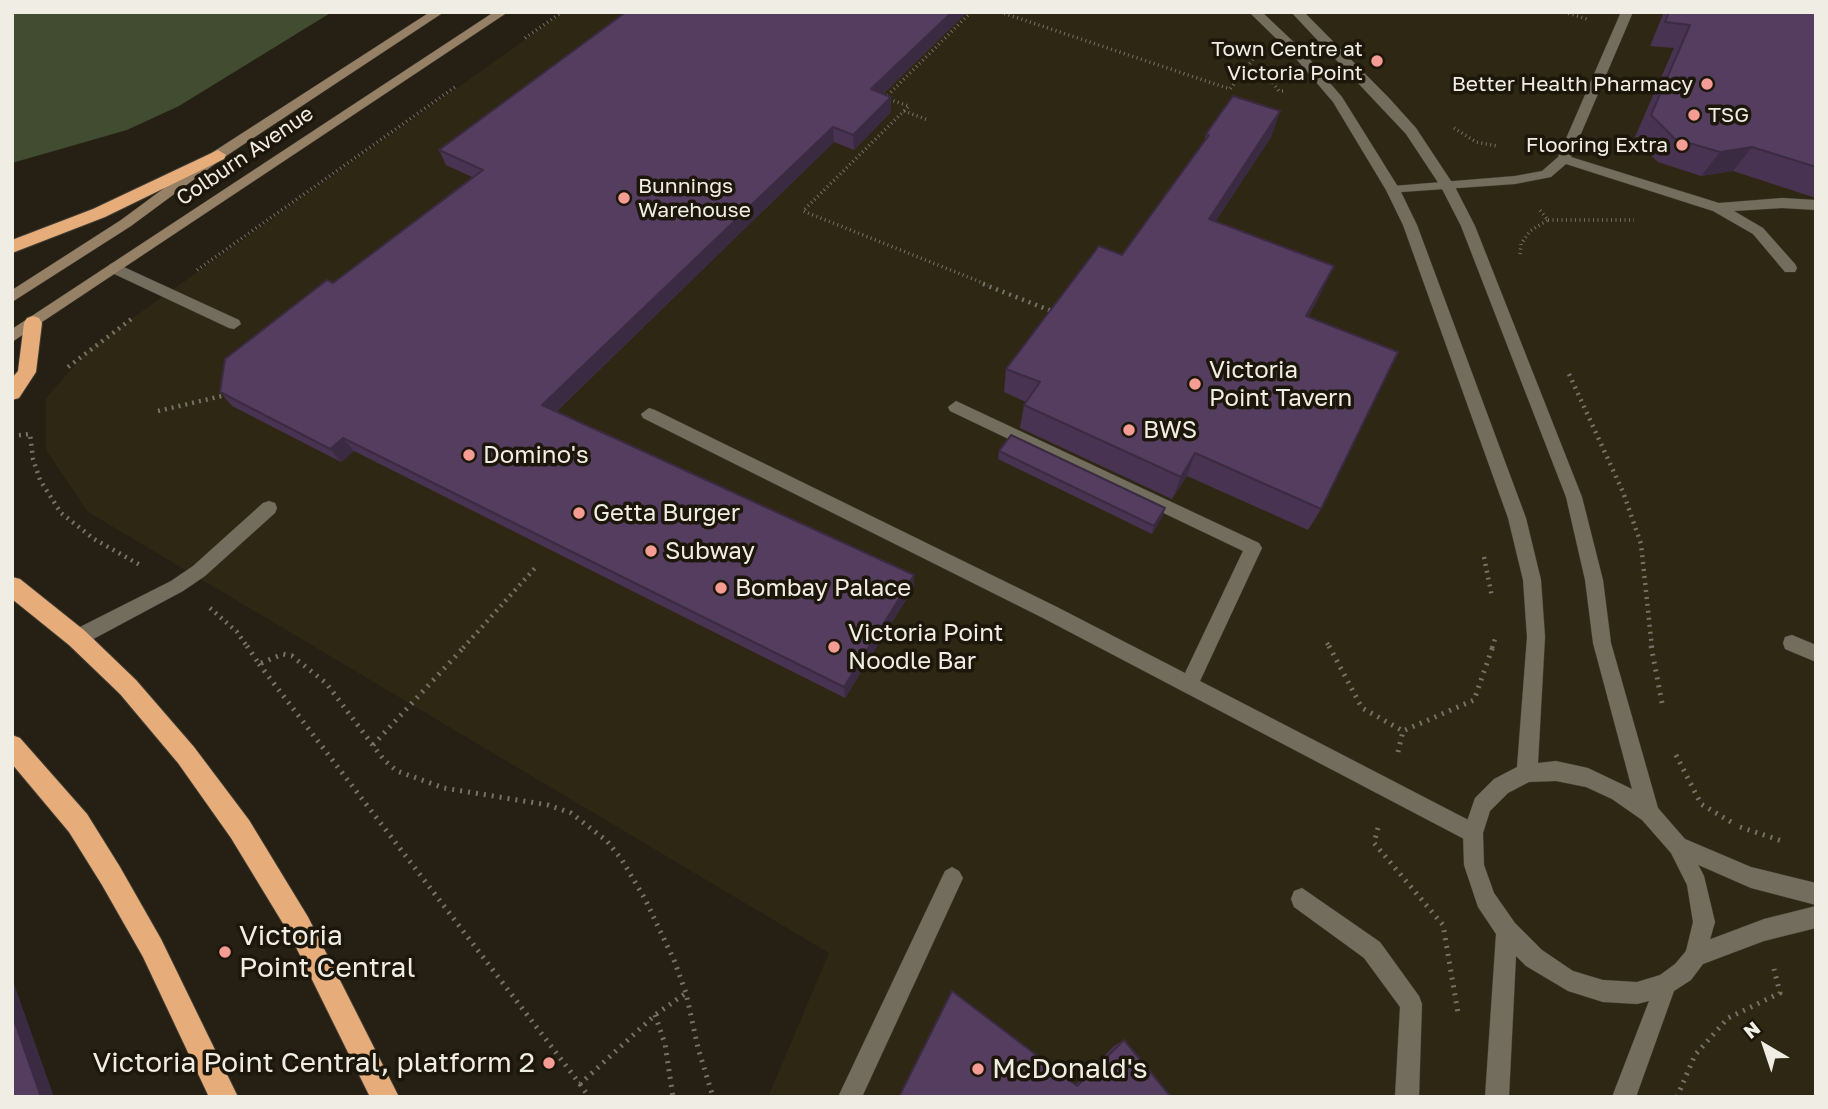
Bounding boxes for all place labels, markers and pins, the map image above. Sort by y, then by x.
place label: Town Centre at Victoria Point [1211,36,1363,86]
marker: Town Centre at Victoria Point [1369,53,1385,69]
place label: Better Health Pharmacy [1452,71,1693,97]
marker: Better Health Pharmacy [1699,76,1715,92]
place label: TSG [1708,102,1749,128]
marker: TSG [1686,107,1702,123]
place label: Flooring Extra [1526,132,1668,158]
marker: Flooring Extra [1674,137,1690,153]
place label: Bunnings Warehouse [638,173,751,223]
marker: Bunnings Warehouse [616,190,632,206]
place label: Victoria Point Tavern [1209,356,1352,412]
marker: Victoria Point Tavern [1187,376,1203,392]
place label: BWS [1143,416,1197,444]
marker: BWS [1121,422,1137,438]
place label: Domino's [483,441,589,469]
marker: Domino's [461,447,477,463]
place label: Getta Burger [593,499,740,527]
marker: Getta Burger [571,505,587,521]
place label: Subway [665,537,755,565]
marker: Subway [643,543,659,559]
place label: Bombay Palace [735,574,911,602]
marker: Bombay Palace [713,580,729,596]
place label: Victoria Point Noodle Bar [848,619,1003,675]
marker: Victoria Point Noodle Bar [826,639,842,655]
place label: Victoria Point Central [239,919,415,985]
marker: Victoria Point Central [217,944,233,960]
place label: Victoria Point Central, platform 2 [92,1046,535,1080]
place label: McDonald's [992,1052,1148,1086]
marker: Victoria Point Central, platform 2 [541,1055,557,1071]
marker: McDonald's [970,1061,986,1077]

